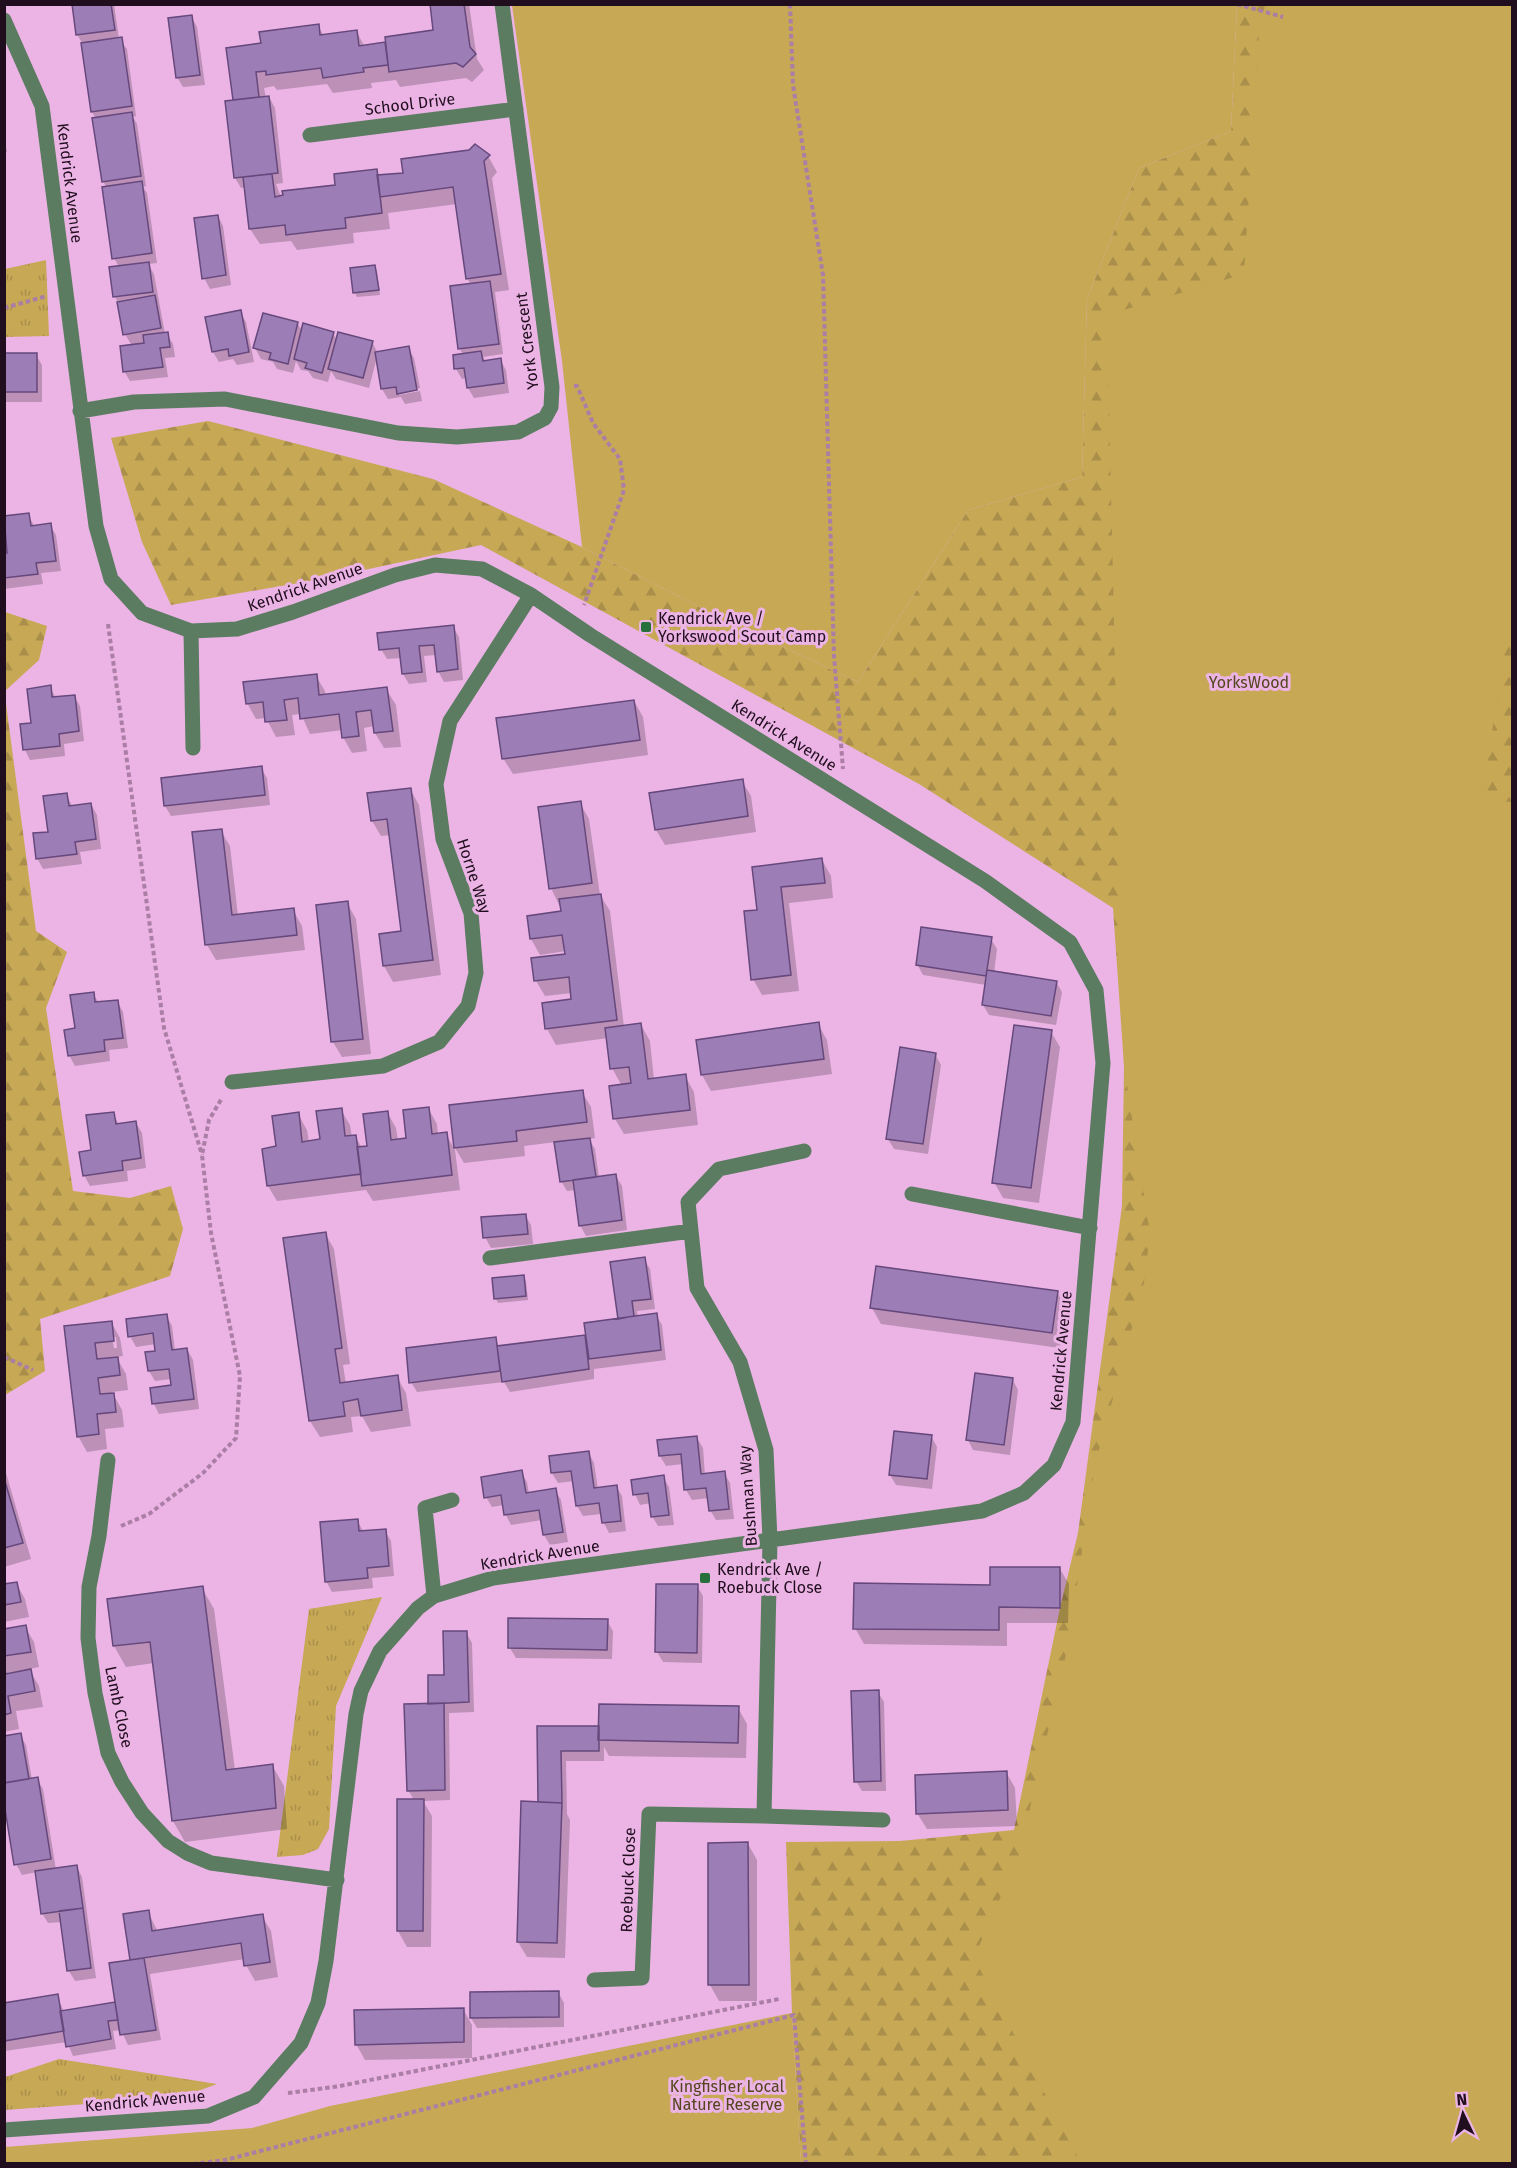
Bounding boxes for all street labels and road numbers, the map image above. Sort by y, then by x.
street label: School Drive [364,89,456,119]
street label: Kendrick Avenue [53,122,87,244]
street label: York Crescent [512,291,542,391]
street label: Kendrick Avenue [245,558,365,616]
street label: Kendrick Avenue [728,695,840,775]
street label: Horne Way [453,836,495,916]
street label: Kendrick Avenue [1046,1290,1076,1412]
street label: Bushman Way [735,1445,761,1547]
street label: Kendrick Avenue [479,1536,601,1574]
street label: Lamb Close [101,1664,137,1750]
street label: Roebuck Close [617,1827,639,1933]
street label: Kendrick Avenue [84,2086,206,2116]

